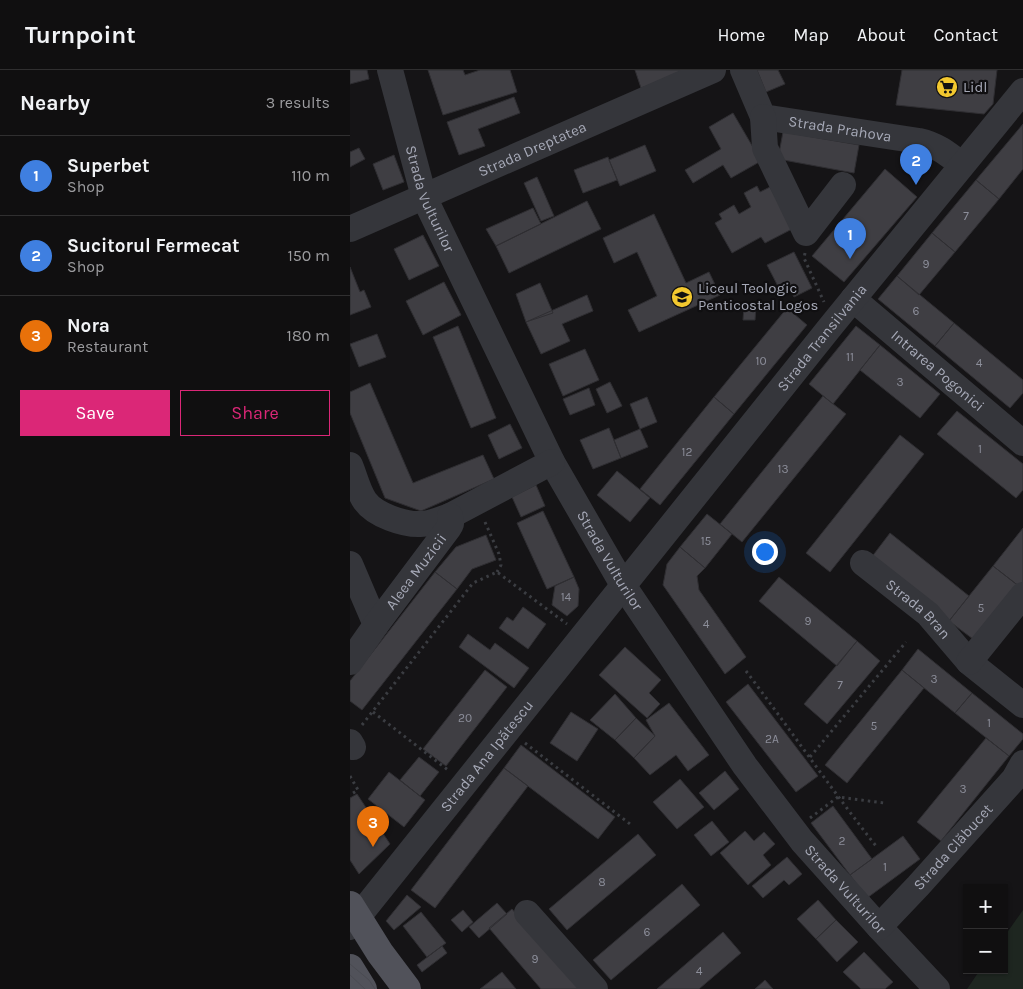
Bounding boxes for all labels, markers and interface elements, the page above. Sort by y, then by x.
text: Turnpoint [25,21,136,49]
text: Home [717,24,765,46]
text: Map [793,24,829,46]
text: About [857,24,906,46]
text: Contact [934,24,998,46]
supermarket icon: Lidl [935,75,959,99]
place label: Lidl [963,78,988,96]
text: Nearby [20,91,90,115]
text: 3 results [266,93,330,112]
street label: Strada Prahova [787,112,893,146]
street label: Strada Dreptatea [475,118,589,181]
street label: Strada Vulturilor [402,143,459,256]
pin: 2 [900,144,932,185]
text: Superbet [67,155,149,177]
text: 1 [33,166,39,185]
text: 110 m [291,166,330,185]
text: Shop [67,177,104,196]
house number: 7 [963,209,969,223]
pin: 1 [834,218,866,259]
text: Sucitorul Fermecat [67,235,240,257]
text: 2 [31,246,41,265]
text: 150 m [287,246,330,265]
text: Shop [67,257,104,276]
house number: 9 [923,257,930,271]
place label: Liceul Teologic Penticostal Logos [698,279,818,314]
street label: Strada Transilvania [773,280,871,395]
school or university icon: Liceul Teologic Penticostal Logos [670,285,694,309]
house number: 6 [913,304,920,318]
text: Nora [67,315,110,337]
text: 3 [31,326,41,345]
text: 180 m [287,326,330,345]
street label: Intrarea Pogonici [887,326,988,415]
text: Restaurant [67,337,148,356]
house number: 11 [846,350,854,364]
house number: 10 [755,354,767,368]
house number: 4 [976,356,983,370]
house number: 3 [896,375,904,389]
button: Save [20,390,170,436]
button: Share [180,390,330,436]
house number: 1 [978,442,982,456]
house number: 12 [682,445,693,459]
house number: 13 [777,462,789,476]
street label: Strada Vulturilor [573,507,647,614]
street label: Aleea Muzicii [382,530,450,613]
house number: 15 [701,534,712,548]
your location [752,539,778,565]
street label: Strada Bran [882,575,954,643]
house number: 14 [561,590,572,604]
house number: 5 [978,601,985,615]
house number: 9 [805,614,812,628]
house number: 4 [703,617,710,631]
house number: 3 [930,672,938,686]
house number: 7 [837,678,843,692]
street label: Strada Ana Ipătescu [437,697,537,816]
house number: 20 [458,711,472,725]
house number: 1 [987,716,991,730]
house number: 5 [871,719,878,733]
house number: 2A [765,732,779,746]
house number: 3 [959,782,967,796]
street label: Strada Clăbucet [910,800,997,894]
pin: 3 [357,806,389,847]
house number: 2 [839,834,846,848]
street label: Strada Vulturilor [801,841,890,938]
house number: 1 [883,860,887,874]
house number: 8 [598,875,606,889]
map controls [963,884,1008,974]
button: + [963,884,1008,929]
house number: 6 [644,925,651,939]
button: − [963,929,1008,974]
house number: 9 [532,952,539,966]
house number: 4 [696,964,703,978]

